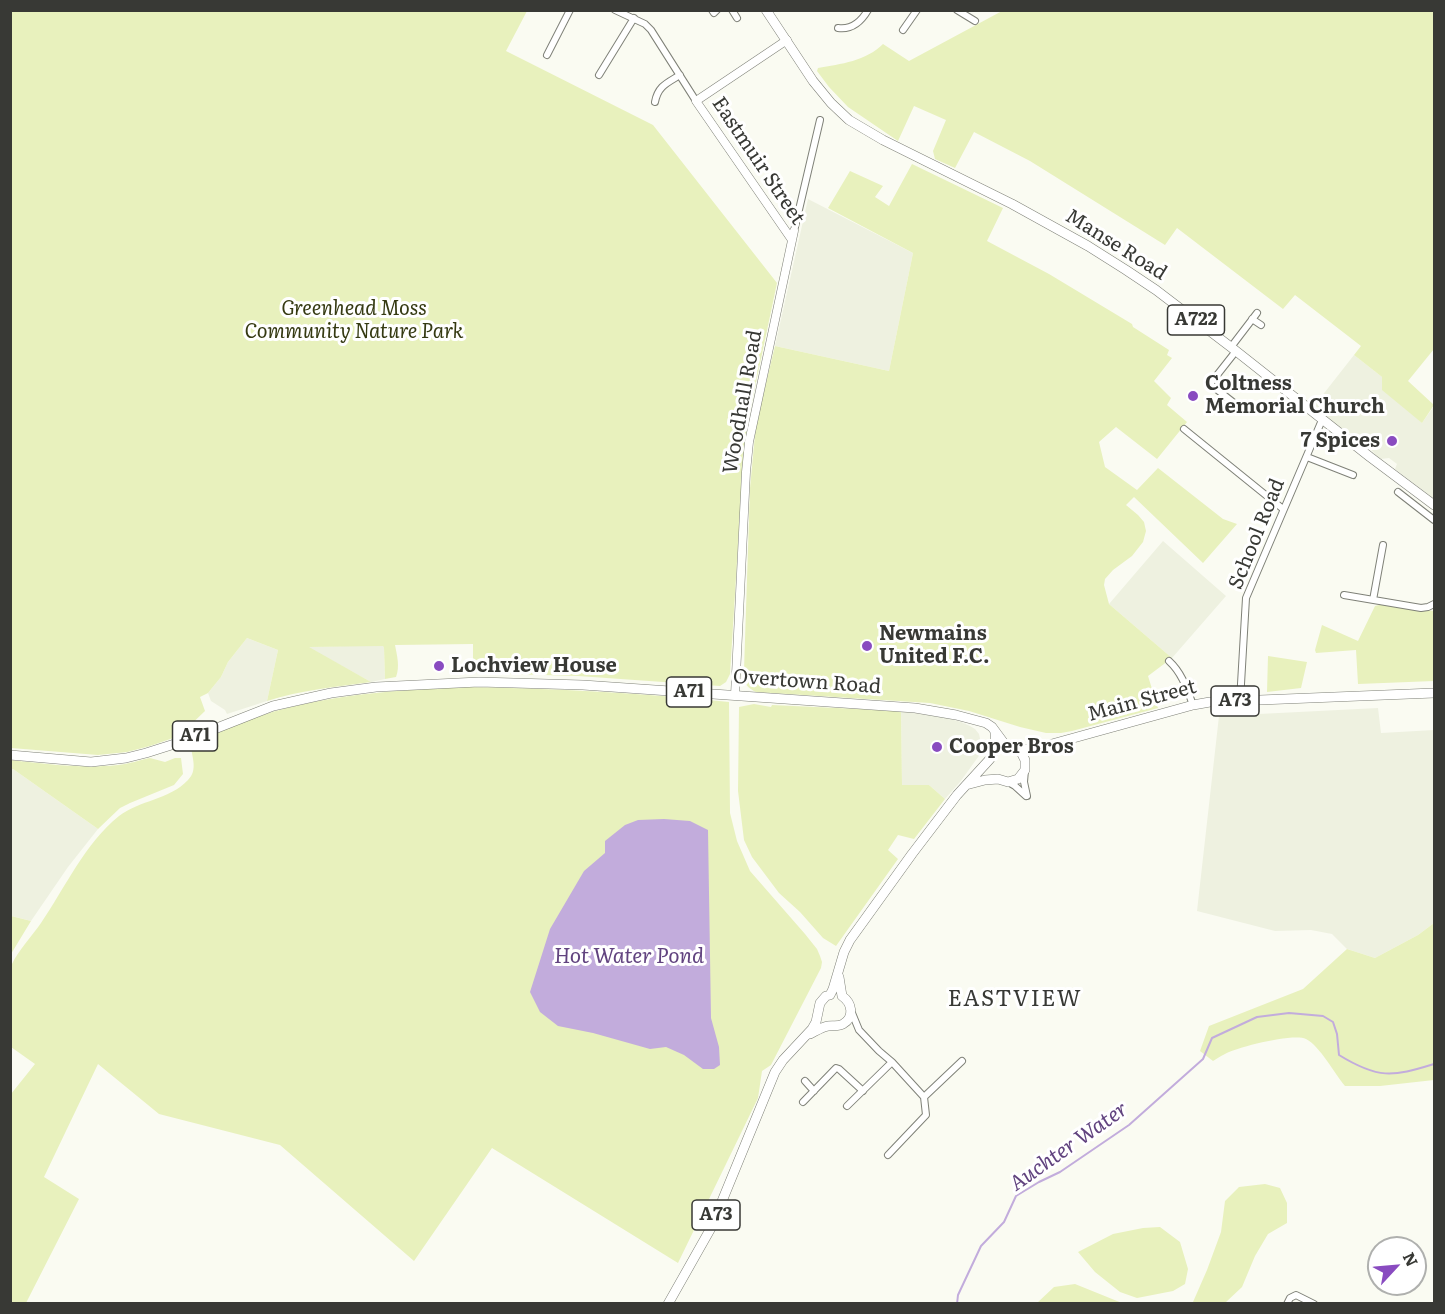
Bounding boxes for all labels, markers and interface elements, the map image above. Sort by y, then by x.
street label: Eastmuir Street [706,93,810,229]
street label: Manse Road [1061,204,1171,286]
park label: Greenhead Moss Community Nature Park [244,297,464,344]
road number: A722 [1168,305,1224,335]
street label: Woodhall Road [719,328,767,476]
place label: Coltness Memorial Church [1205,372,1385,419]
marker: Coltness Memorial Church [1186,389,1200,403]
place label: 7 Spices [1301,429,1380,453]
marker: 7 Spices [1385,434,1399,448]
street label: School Road [1224,475,1290,593]
place label: Newmains United F.C. [879,622,990,669]
marker: Newmains United F.C. [860,639,874,653]
place label: Lochview House [451,654,617,678]
marker: Lochview House [432,659,446,673]
street label: Overtown Road [732,665,882,699]
street label: Main Street [1085,675,1199,727]
road number: A71 [666,677,712,707]
road number: A73 [1211,686,1259,716]
road number: A71 [172,721,218,751]
place label: Cooper Bros [949,735,1074,759]
marker: Cooper Bros [930,740,944,754]
water label: Hot Water Pond [554,944,704,970]
district label: EASTVIEW [948,987,1082,1013]
water label: Auchter Water [1005,1097,1133,1197]
road number: A73 [692,1200,740,1230]
north arrow [1367,1236,1427,1296]
text: N [1398,1248,1425,1270]

